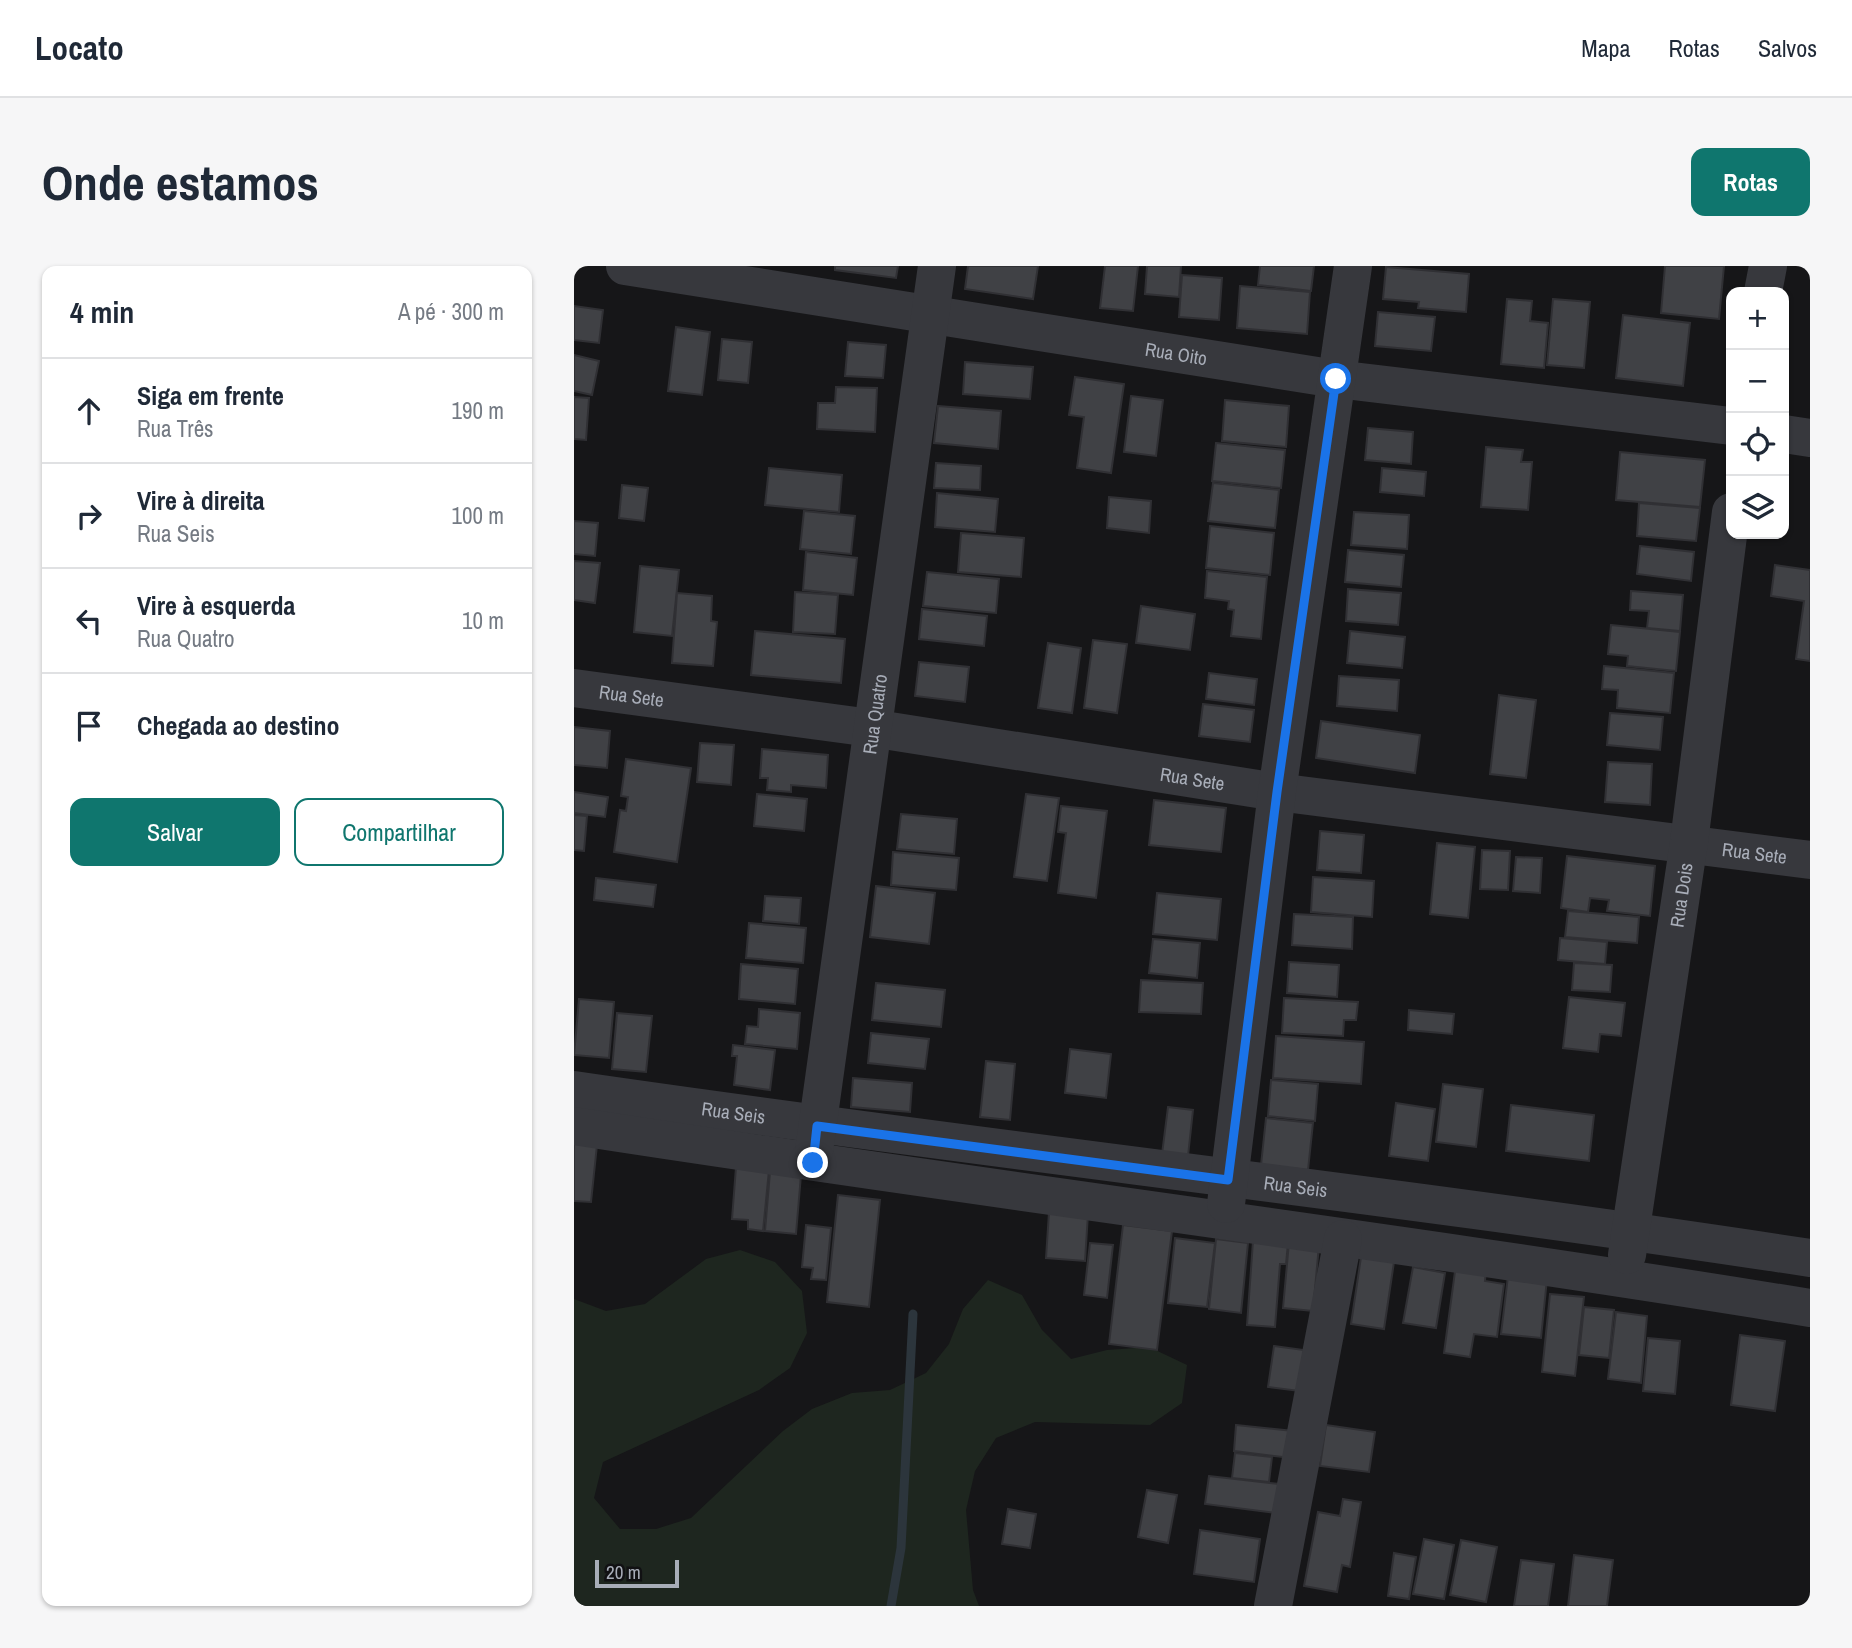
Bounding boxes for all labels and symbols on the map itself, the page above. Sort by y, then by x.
street label: Rua Oito [1143,336,1209,371]
route start [1320,363,1351,394]
street label: Rua Quatro [856,672,893,756]
street label: Rua Sete [598,679,665,713]
street label: Rua Sete [1158,761,1226,797]
street label: Rua Sete [1721,836,1788,870]
street label: Rua Dois [1663,861,1699,929]
street label: Rua Seis [700,1095,767,1130]
route end [797,1147,828,1178]
street label: Rua Seis [1262,1169,1329,1203]
scale bar [595,1557,679,1589]

